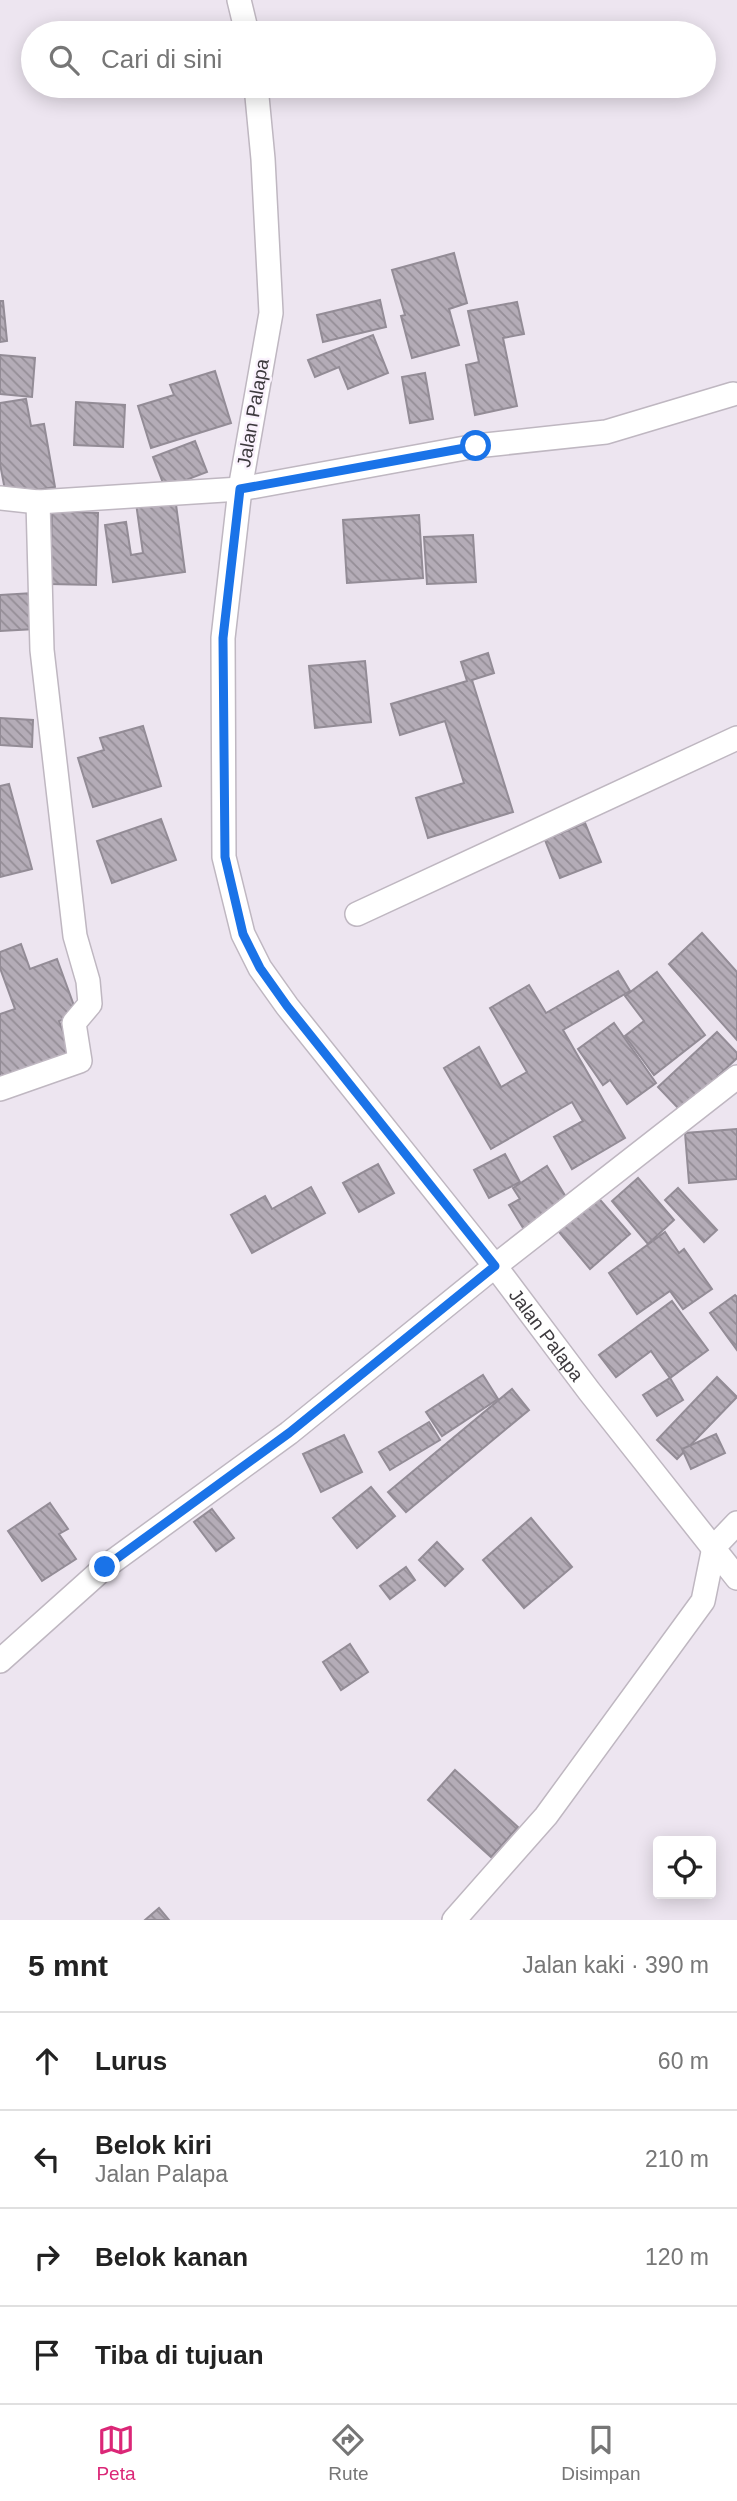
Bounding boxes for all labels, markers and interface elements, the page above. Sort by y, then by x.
search box [21,21,716,98]
icon: search [45,41,83,79]
text: Cari di sini [101,44,222,74]
street label: Jalan Palapa [233,357,273,469]
route start [460,430,491,461]
street label: Jalan Palapa [505,1284,588,1385]
route end [89,1551,120,1582]
map controls [653,1836,716,1899]
button: locate [653,1836,716,1899]
text: 5 mnt [28,1949,108,1982]
text: Jalan kaki · 390 m [522,1952,709,1978]
icon: ahead [28,2042,66,2080]
text: Lurus [95,2046,167,2076]
text: 60 m [658,2048,709,2074]
text: Belok kiri [95,2130,212,2160]
icon: left [28,2140,66,2178]
text: 210 m [645,2146,709,2172]
text: Jalan Palapa [95,2161,228,2187]
icon: right [28,2238,66,2276]
text: Belok kanan [95,2242,248,2272]
text: 120 m [645,2244,709,2270]
icon: arrive [28,2336,66,2374]
text: Tiba di tujuan [95,2340,264,2370]
tab: Peta [96,2421,136,2485]
tab: Rute [328,2421,369,2485]
tab: Disimpan [561,2421,641,2485]

